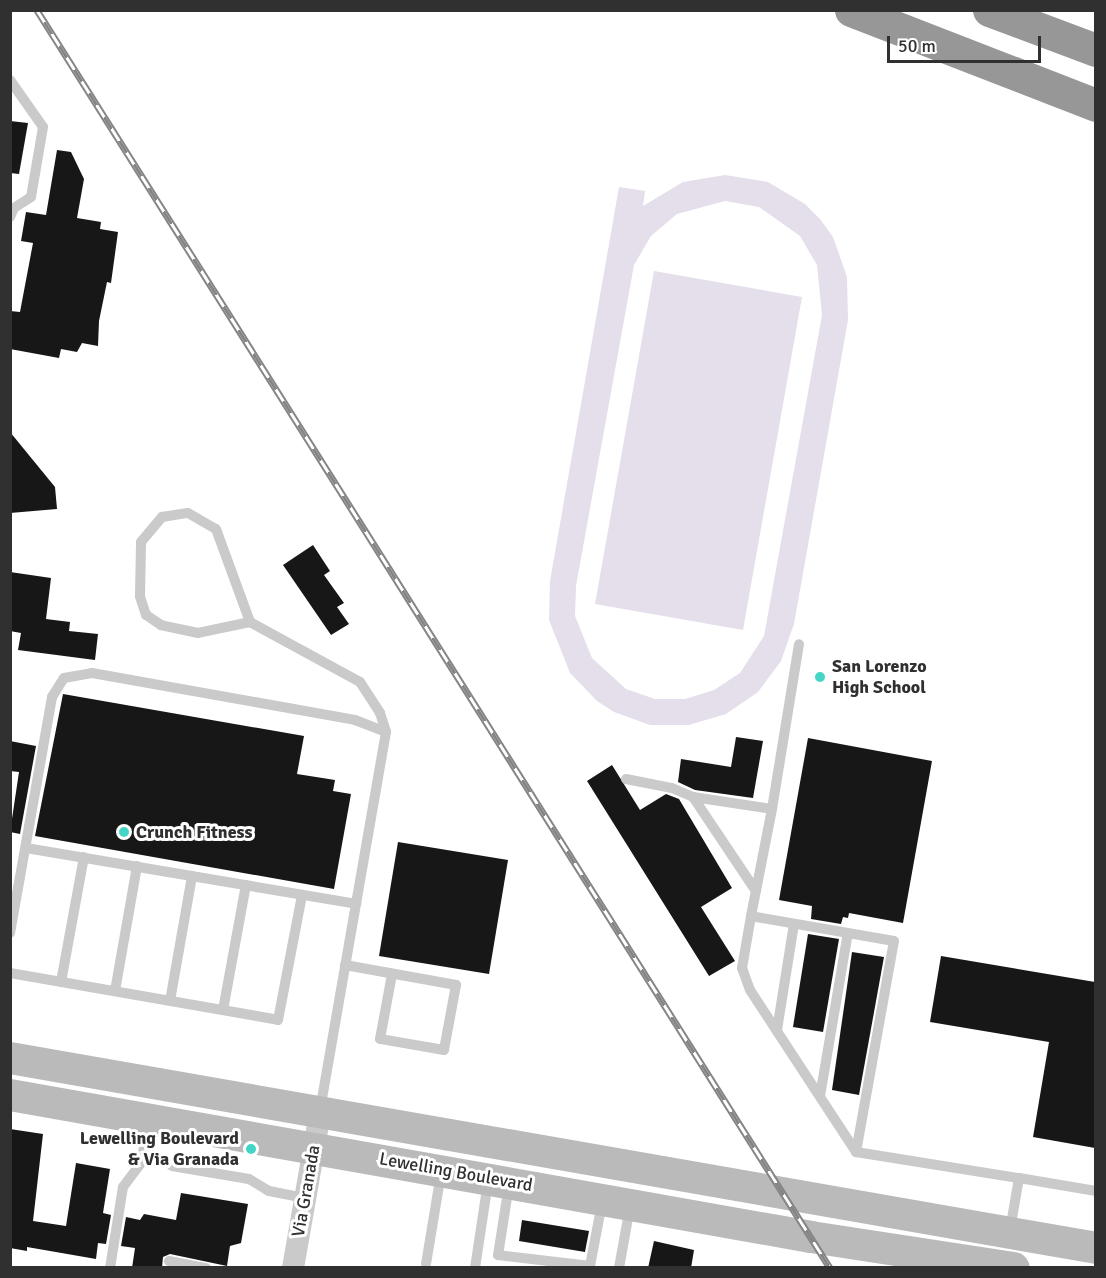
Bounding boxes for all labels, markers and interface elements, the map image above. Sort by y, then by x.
scale bar [890,24,1044,62]
text: 50 m [898,35,936,57]
place label: San Lorenzo High School [832,656,927,698]
marker: San Lorenzo High School [813,670,827,684]
place label: Crunch Fitness [136,821,253,843]
marker: Crunch Fitness [117,825,131,839]
place label: Lewelling Boulevard & Via Granada [80,1128,239,1170]
marker: Lewelling Boulevard & Via Granada [244,1142,258,1156]
street label: Via Granada [287,1143,325,1239]
street label: Lewelling Boulevard [378,1148,534,1196]

